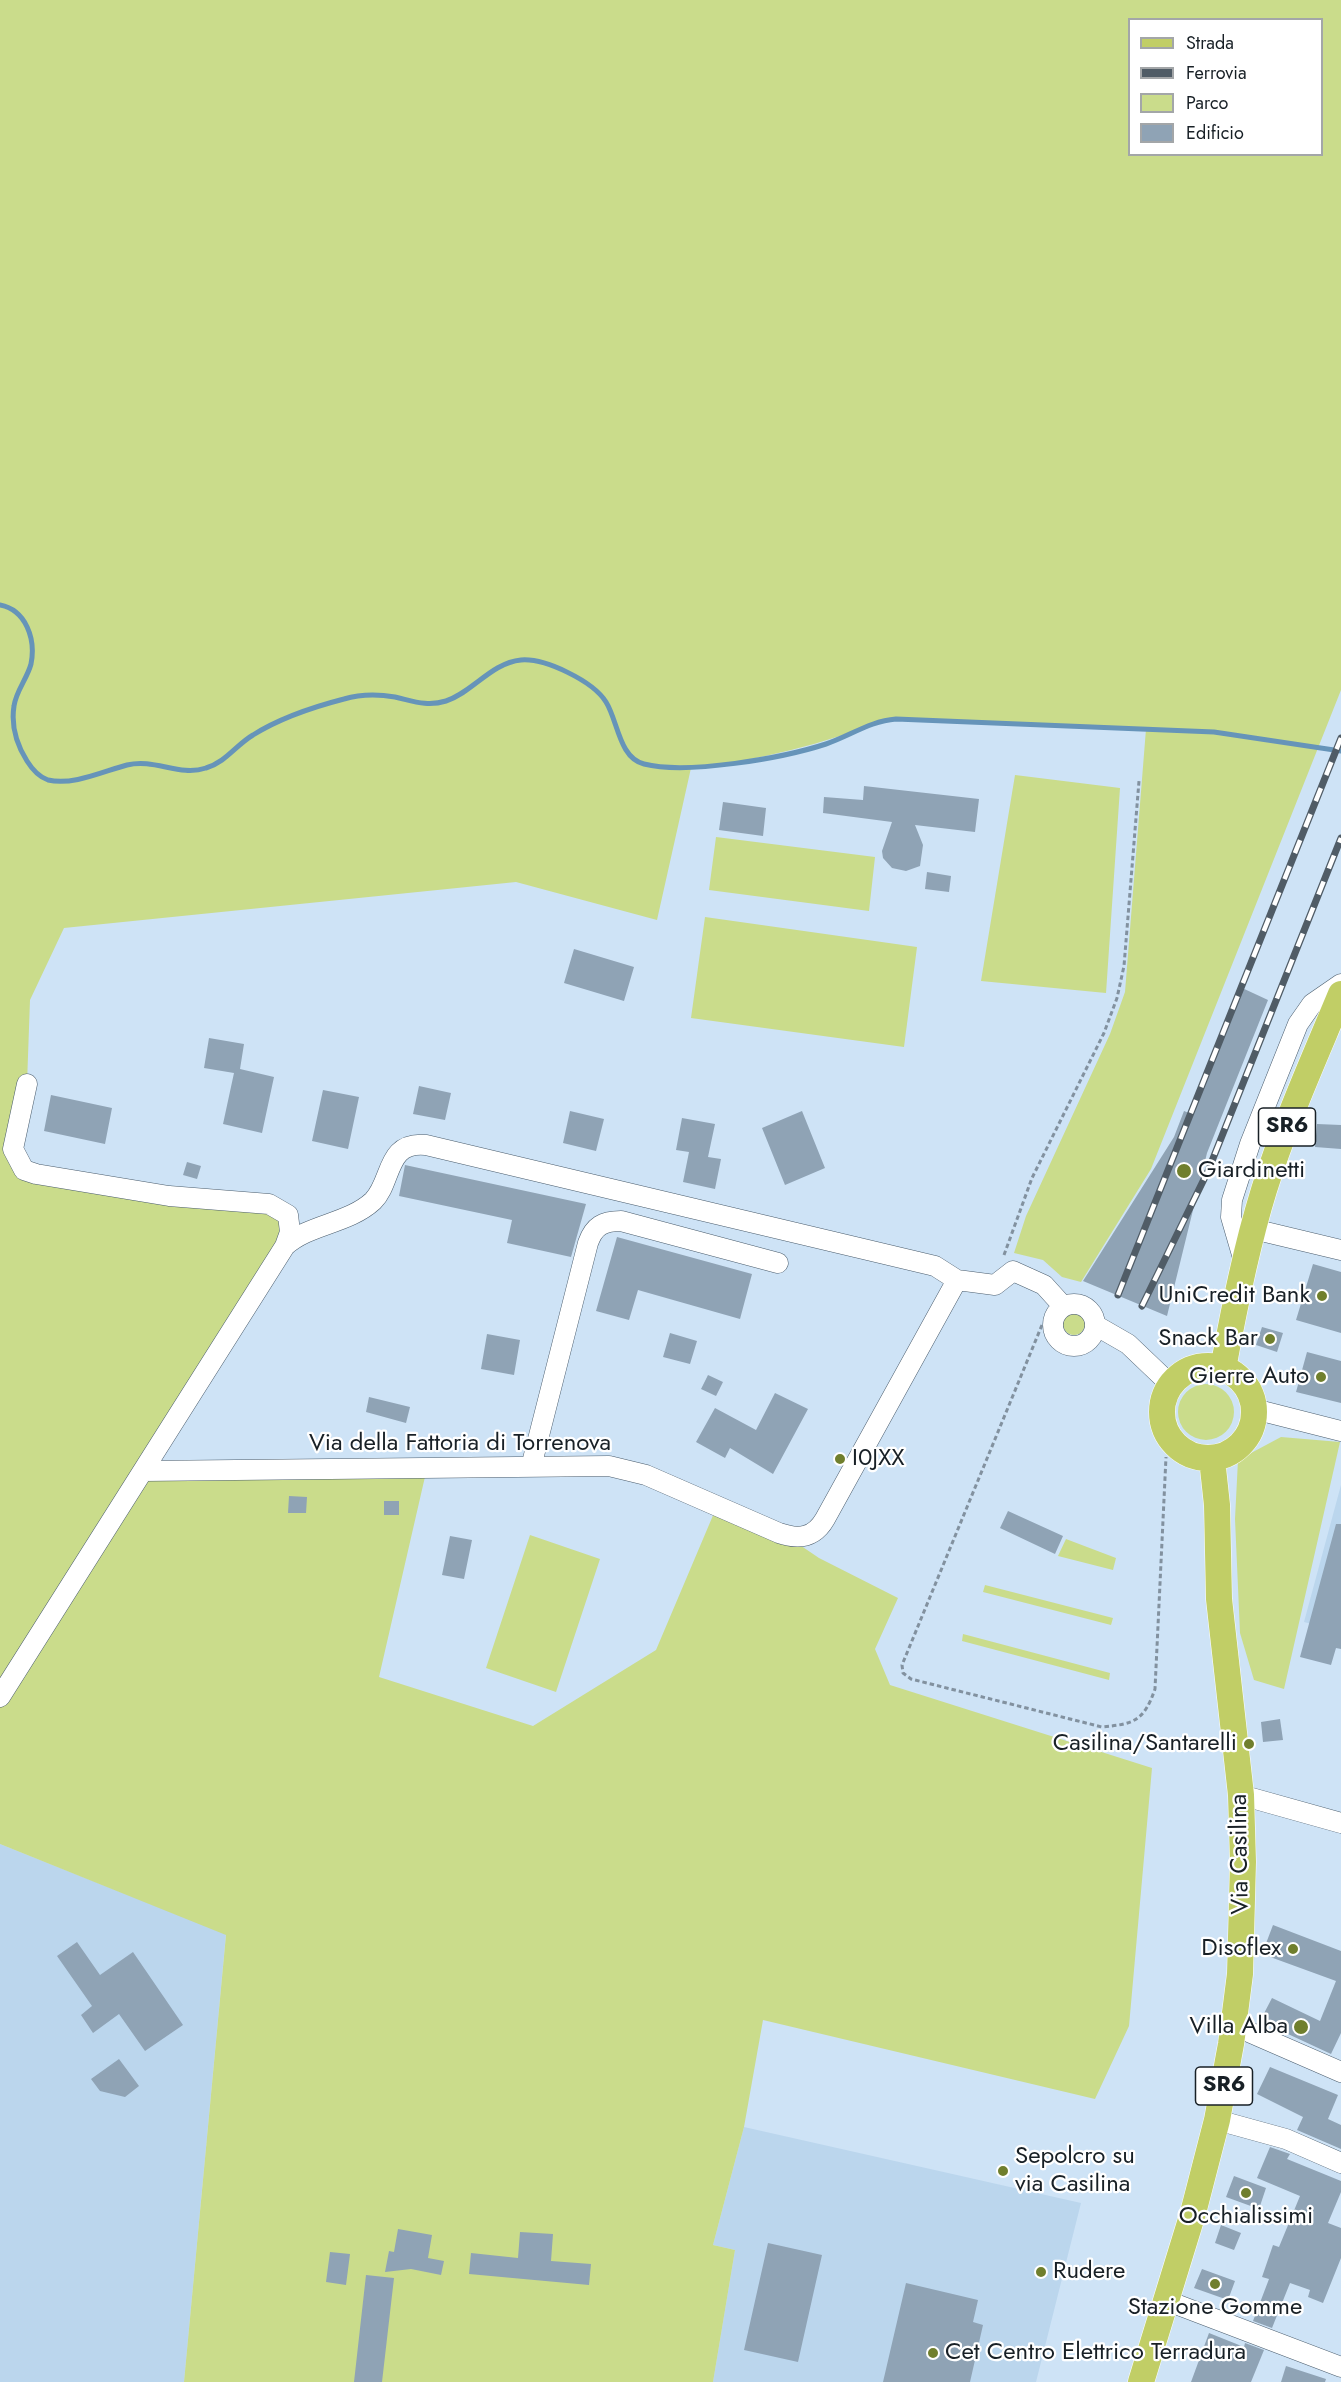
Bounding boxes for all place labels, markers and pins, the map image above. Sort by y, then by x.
place label: Giardinetti [1198,1157,1305,1185]
marker: Giardinetti [1175,1162,1193,1180]
place label: UniCredit Bank [1158,1282,1310,1310]
marker: UniCredit Bank [1315,1289,1329,1303]
place label: Snack Bar [1158,1325,1258,1353]
marker: Snack Bar [1263,1332,1277,1346]
place label: Gierre Auto [1189,1363,1309,1391]
marker: Gierre Auto [1314,1370,1328,1384]
place label: I0JXX [852,1445,905,1473]
marker: I0JXX [833,1452,847,1466]
place label: Casilina/Santarelli [1053,1730,1237,1758]
marker: Casilina/Santarelli [1242,1737,1256,1751]
place label: Disoflex [1201,1935,1281,1963]
marker: Disoflex [1286,1942,1300,1956]
place label: Villa Alba [1190,2013,1288,2041]
marker: Villa Alba [1292,2018,1310,2036]
place label: Sepolcro su via Casilina [1015,2143,1135,2199]
marker: Sepolcro su via Casilina [996,2164,1010,2178]
marker: Occhialissimi [1239,2186,1253,2200]
place label: Occhialissimi [1179,2203,1313,2231]
place label: Rudere [1053,2258,1125,2286]
marker: Rudere [1034,2265,1048,2279]
marker: Stazione Gomme [1208,2277,1222,2291]
place label: Stazione Gomme [1128,2294,1302,2322]
place label: Cet Centro Elettrico Terradura [945,2339,1246,2367]
marker: Cet Centro Elettrico Terradura [926,2346,940,2360]

